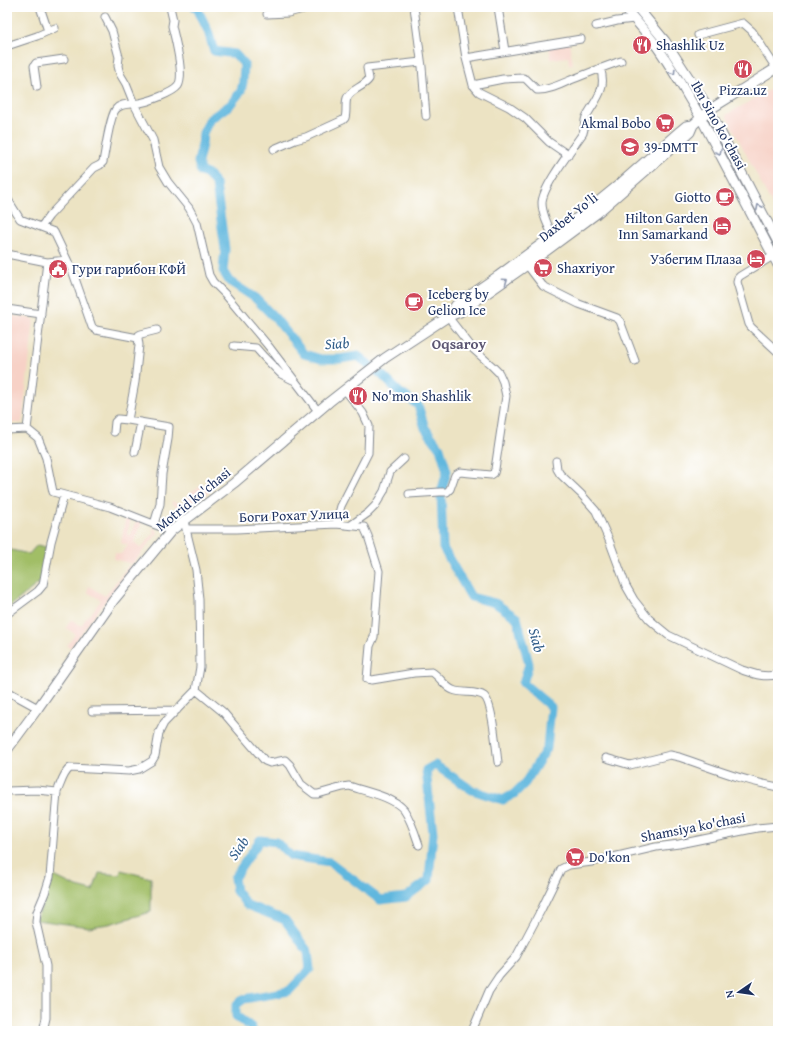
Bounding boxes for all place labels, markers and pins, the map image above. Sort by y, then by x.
restaurant icon: Shashlik Uz [631,34,653,56]
place label: Shashlik Uz [656,35,724,55]
restaurant icon: Pizza.uz [732,58,754,80]
place label: Pizza.uz [719,80,767,100]
supermarket icon: Akmal Bobo [654,112,676,134]
place label: Akmal Bobo [581,113,651,133]
school or university icon: 39-DMTT [619,136,641,158]
place label: 39-DMTT [644,137,698,157]
cafe icon: Giotto [714,186,736,208]
place label: Giotto [675,187,711,207]
place label: Hilton Garden Inn Samarkand [619,208,709,244]
hotel icon: Hilton Garden Inn Samarkand [711,215,733,237]
hotel icon: Узбегим Плаза [745,248,767,270]
place label: Узбегим Плаза [650,249,742,269]
supermarket icon: Shaxriyor [532,257,554,279]
public building icon: Гури гарибон КФЙ [47,258,69,280]
place label: Shaxriyor [557,258,615,278]
place label: Гури гарибон КФЙ [72,259,186,279]
place label: Iceberg by Gelion Ice [428,284,489,320]
cafe icon: Iceberg by Gelion Ice [403,291,425,313]
restaurant icon: No'mon Shashlik [347,385,369,407]
place label: No'mon Shashlik [372,386,472,406]
supermarket icon: Do'kon [564,846,586,868]
place label: Do'kon [589,847,630,867]

